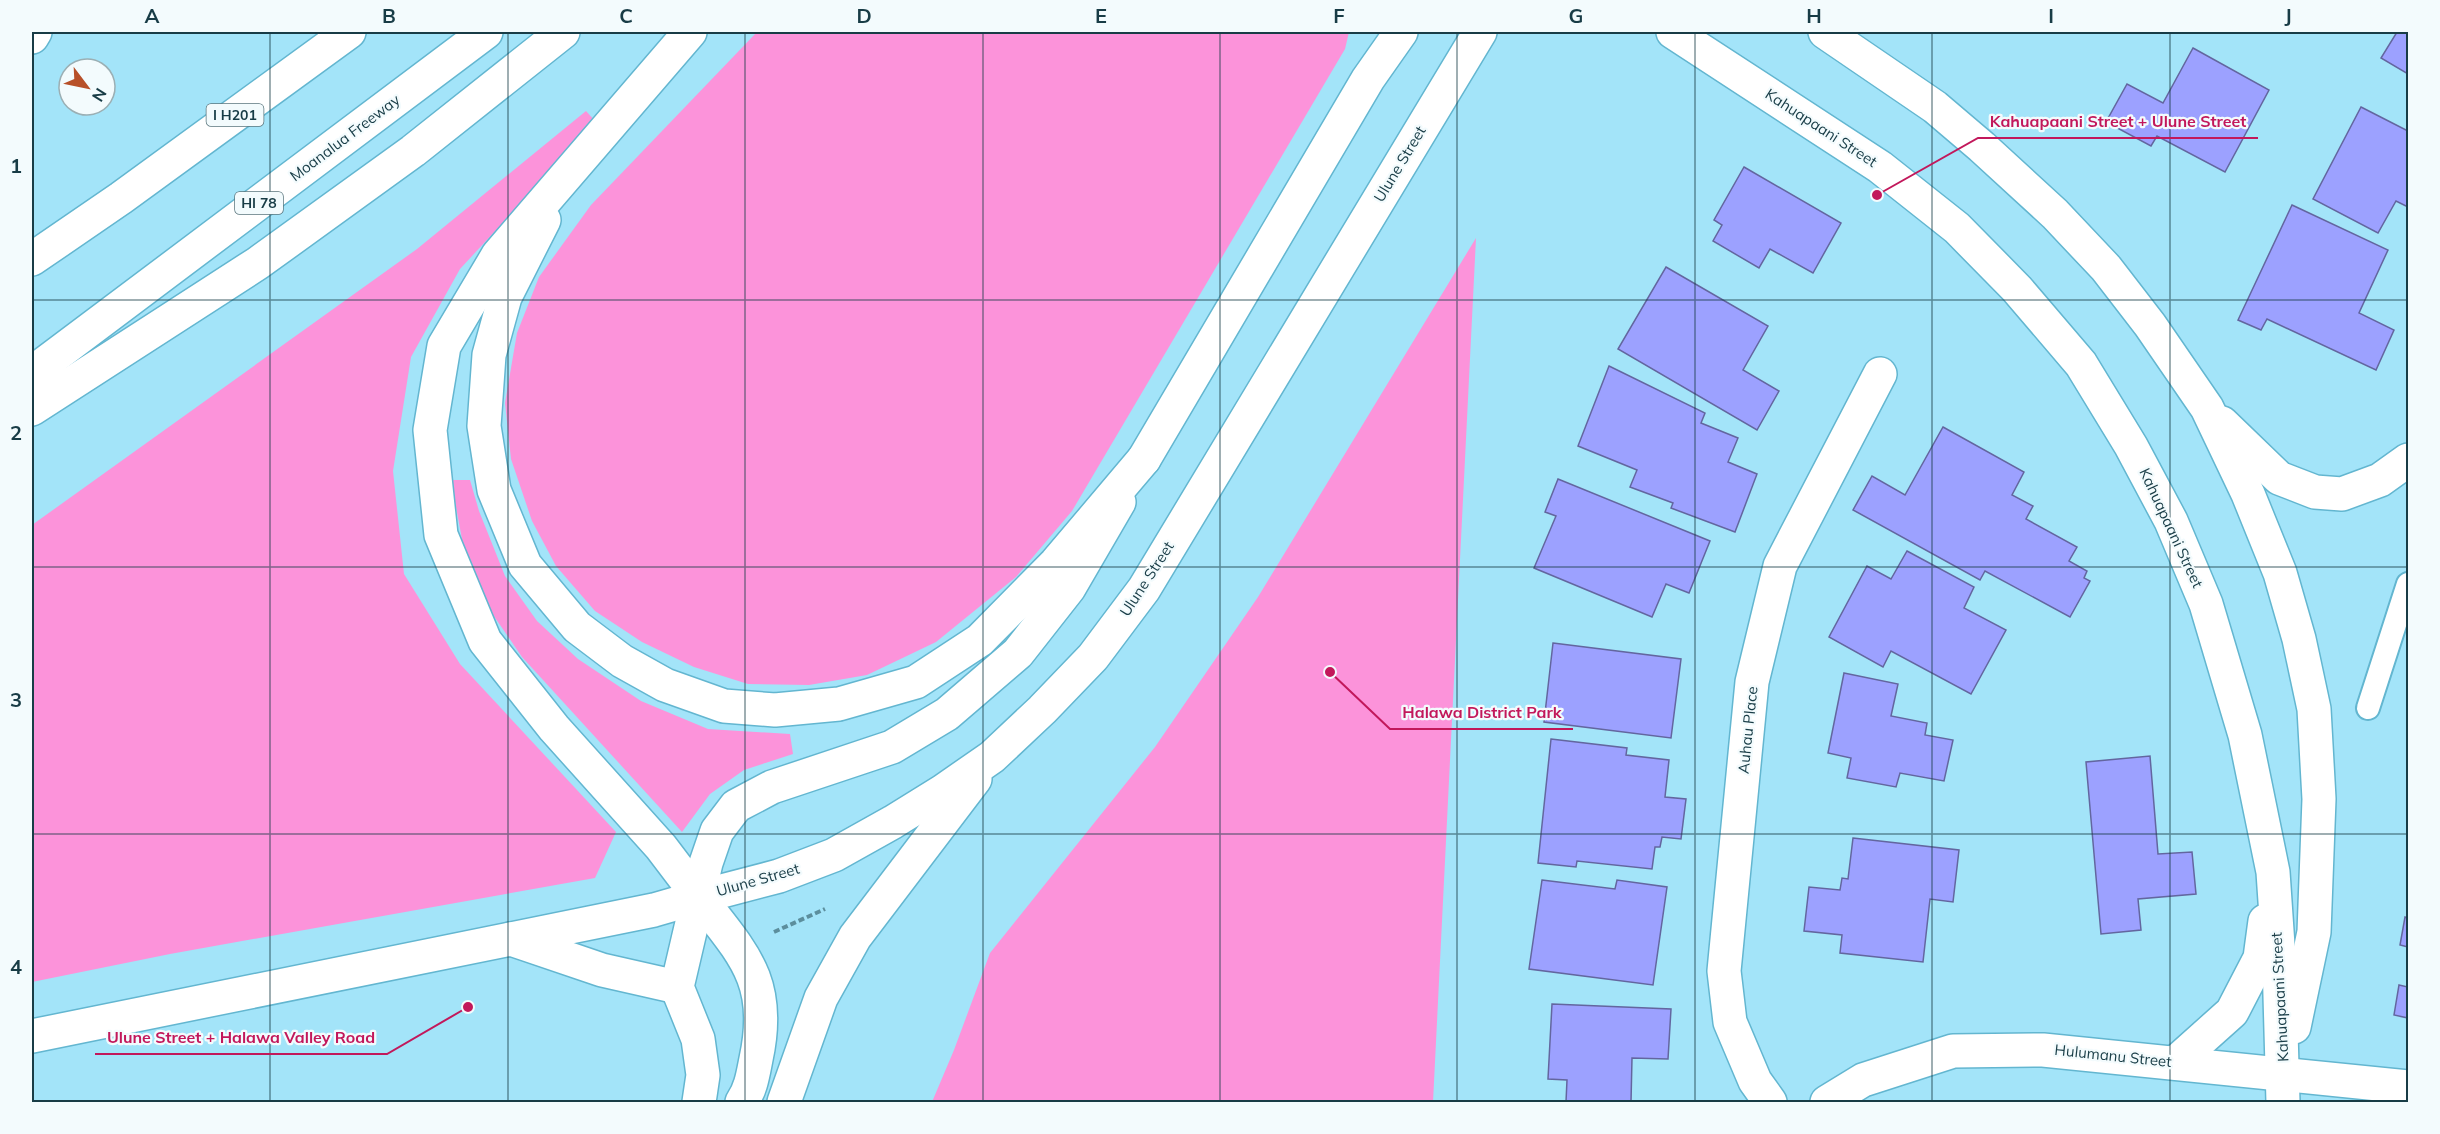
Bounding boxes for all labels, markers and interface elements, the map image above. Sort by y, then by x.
text: A [145,3,160,28]
text: B [382,3,396,28]
text: C [619,3,633,28]
text: D [856,3,872,28]
text: E [1095,3,1107,28]
text: F [1333,3,1345,28]
text: G [1569,3,1583,28]
text: H [1806,3,1822,28]
text: I [2048,3,2054,28]
text: J [2284,3,2292,28]
north arrow [57,57,117,117]
street label: Kahuapaani Street [1762,84,1881,171]
text: N [88,85,111,105]
street label: Moanalua Freeway [286,90,404,185]
road number: I H201 [206,104,264,126]
callout: Kahuapaani Street + Ulune Street [1978,104,2258,138]
text: Kahuapaani Street + Ulune Street [1990,111,2246,131]
street label: Ulune Street [1369,122,1430,205]
text: 1 [10,153,22,178]
road number: HI 78 [235,192,283,214]
text: 2 [10,420,22,445]
street label: Kahuapaani Street [2135,465,2207,591]
street label: Ulune Street [1115,538,1178,620]
street label: Auhau Place [1733,685,1762,775]
text: 3 [10,687,22,712]
callout: Halawa District Park [1390,695,1573,729]
text: Halawa District Park [1402,702,1563,722]
street label: Ulune Street [714,859,802,900]
street label: Kahuapaani Street [2267,932,2292,1062]
text: 4 [10,954,22,979]
callout: Ulune Street + Halawa Valley Road [95,1020,387,1054]
text: Ulune Street + Halawa Valley Road [107,1027,375,1047]
street label: Hulumanu Street [2054,1040,2172,1071]

